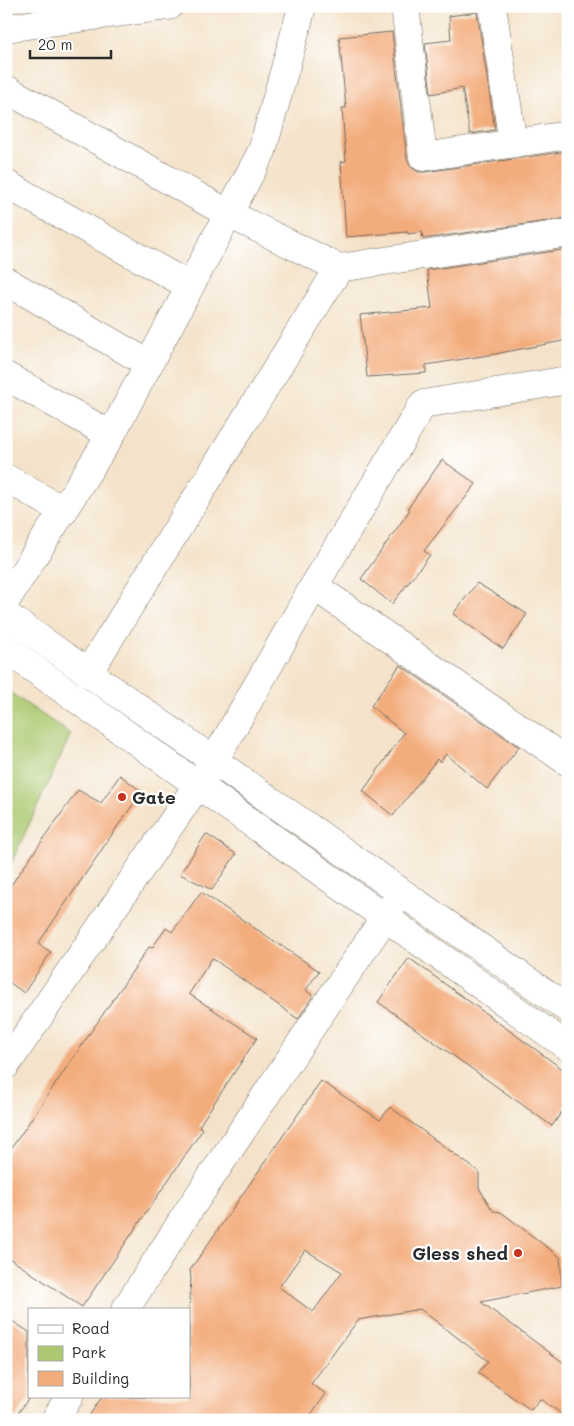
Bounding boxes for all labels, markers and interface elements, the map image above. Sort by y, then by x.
scale bar [30,28,111,60]
text: 20 m [38,34,72,54]
place label: Gate [132,785,176,809]
marker: Gate [116,791,128,803]
place label: Gless shed [412,1241,508,1265]
marker: Gless shed [512,1247,524,1259]
legend [28,1308,190,1398]
text: Road [72,1318,109,1338]
text: Park [72,1342,106,1362]
text: Building [72,1368,129,1388]

